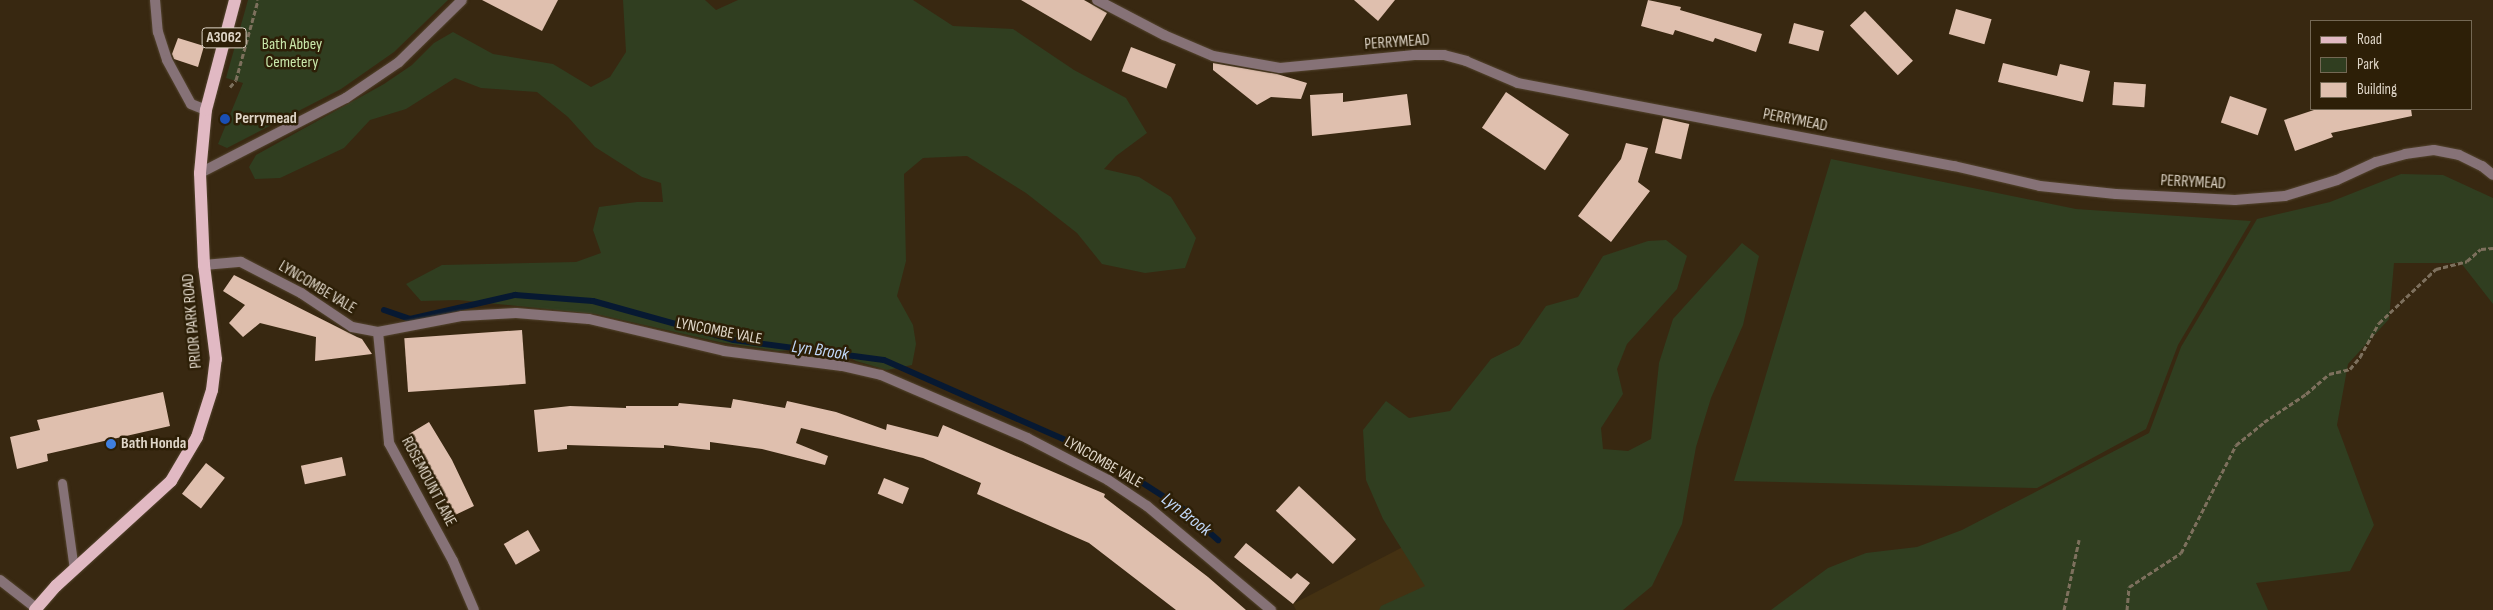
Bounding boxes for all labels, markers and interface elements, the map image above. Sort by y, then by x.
legend [2310,20,2473,110]
road number: A3062 [202,26,246,50]
text: Road [2357,30,2382,49]
street label: PERRYMEAD [1364,31,1430,55]
park label: Bath Abbey Cemetery [262,35,322,73]
text: Park [2357,55,2379,74]
text: Building [2357,80,2397,99]
street label: PERRYMEAD [1761,105,1829,137]
place label: Perrymead [235,109,297,129]
marker: Perrymead [219,113,231,125]
street label: PERRYMEAD [2160,172,2226,194]
street label: LYNCOMBE VALE [275,257,359,319]
street label: PRIOR PARK ROAD [179,273,207,369]
street label: LYNCOMBE VALE [674,314,764,350]
water label: Lyn Brook [790,336,850,366]
street label: LYNCOMBE VALE [1060,433,1146,493]
place label: Bath Honda [121,434,186,454]
street label: ROSEMOUNT LANE [396,434,460,530]
marker: Bath Honda [105,438,117,450]
water label: Lyn Brook [1157,489,1215,541]

